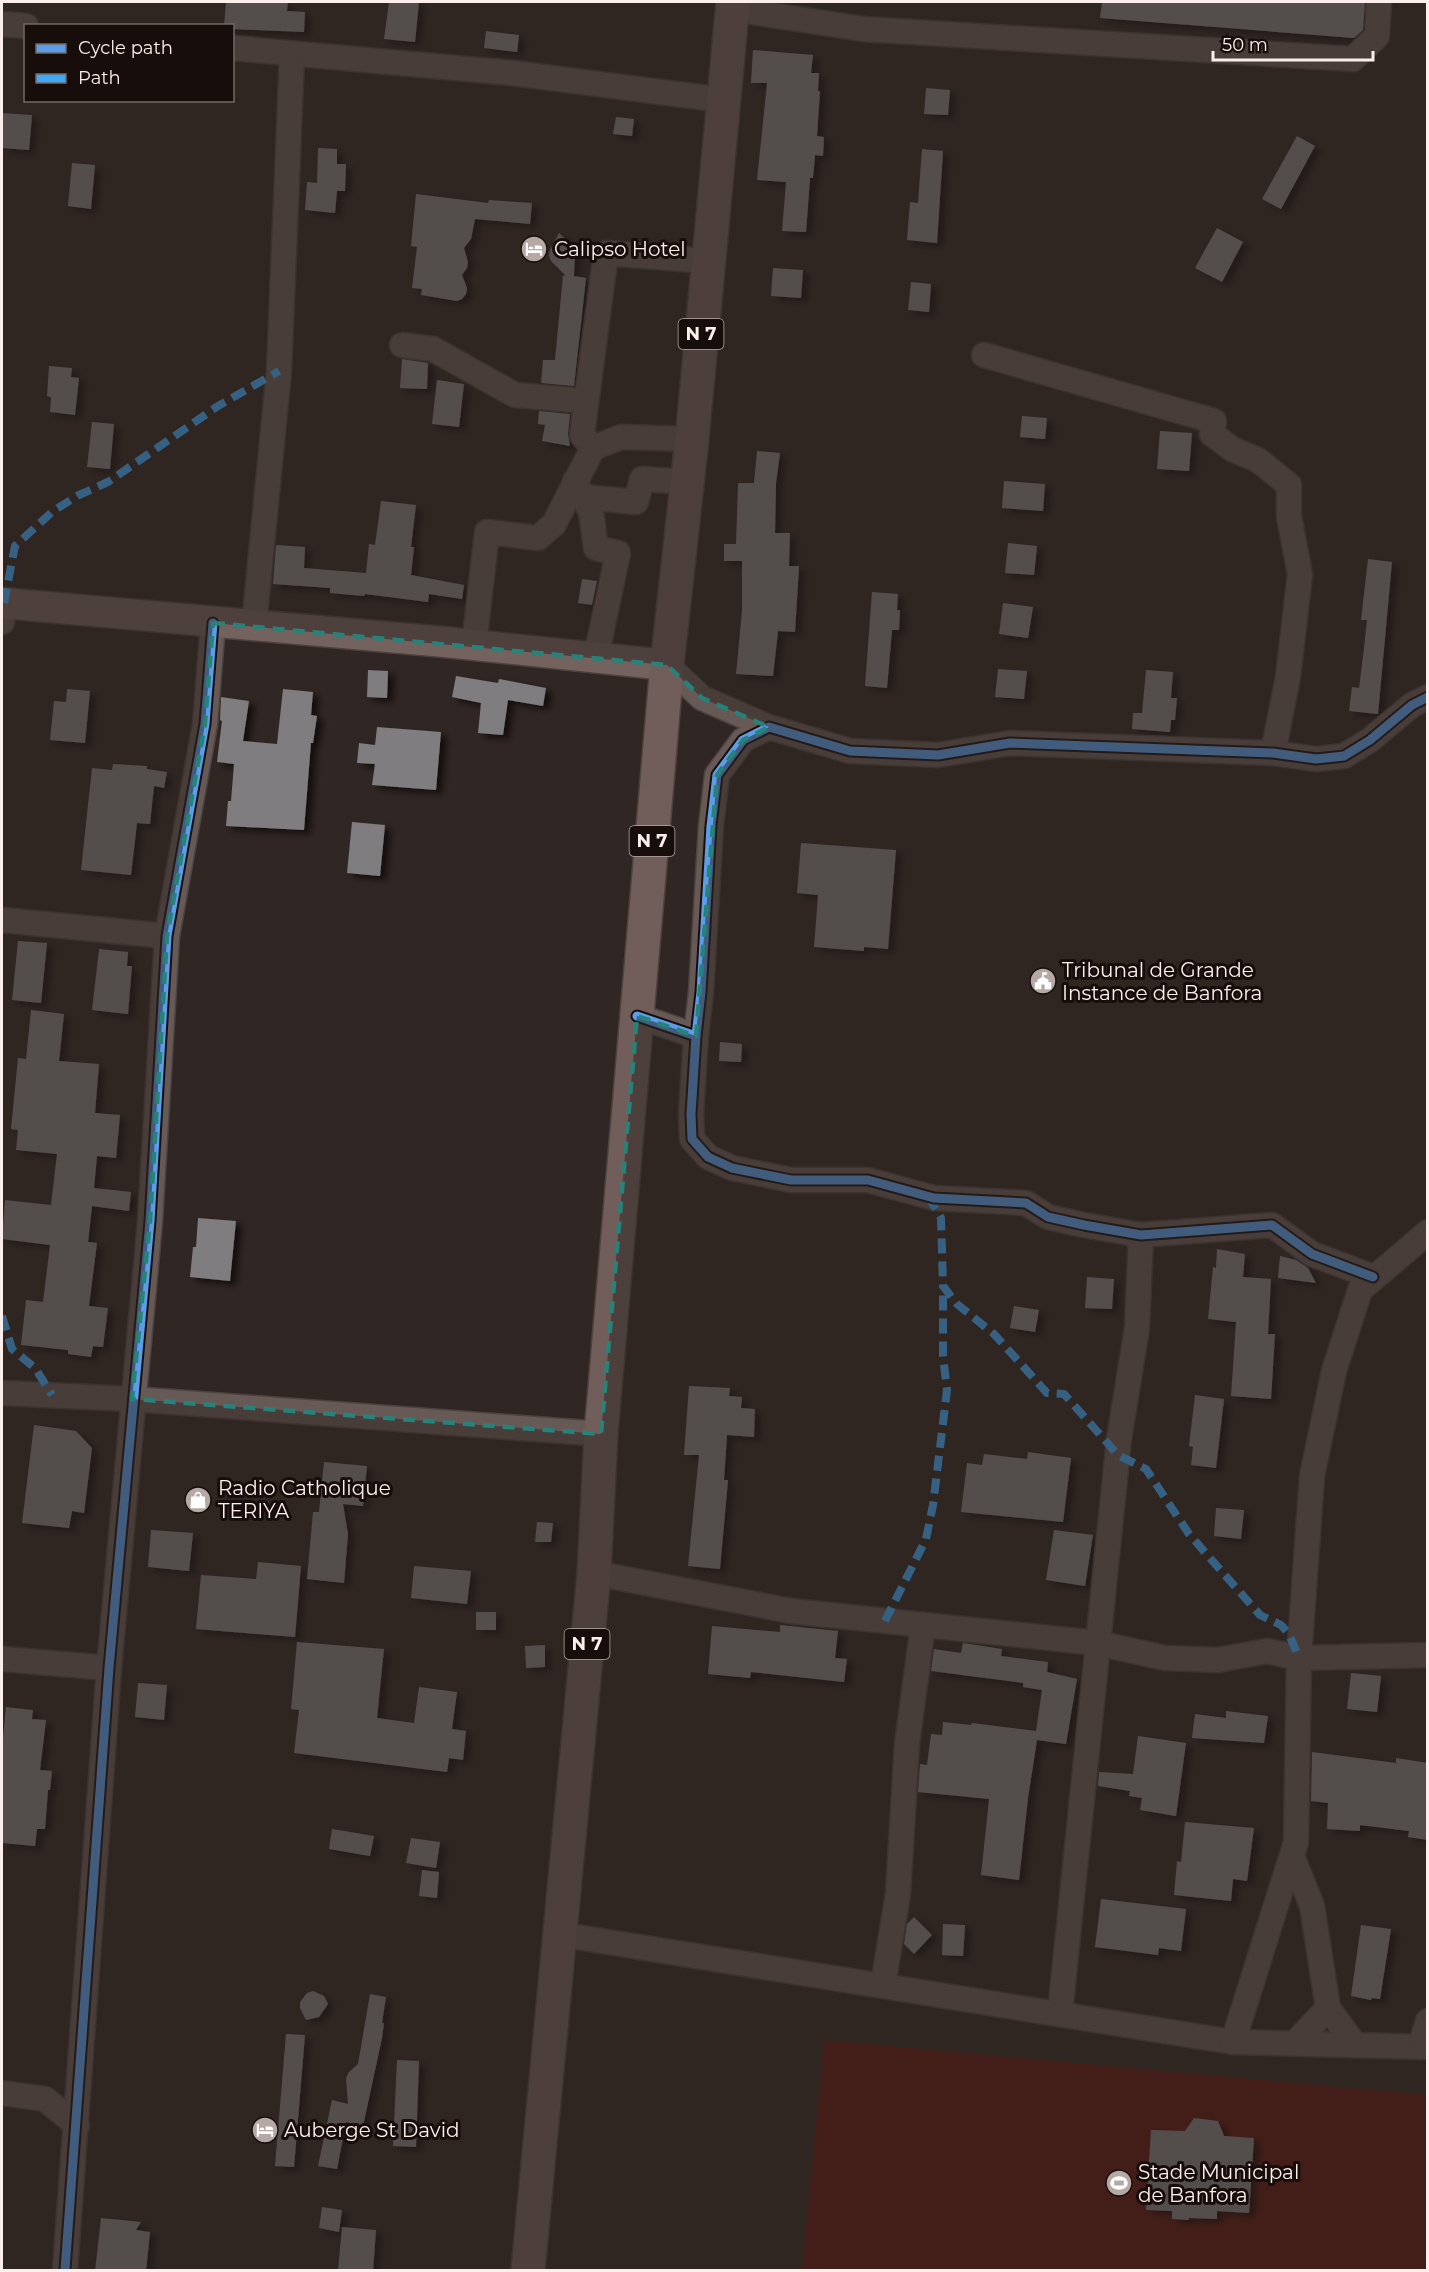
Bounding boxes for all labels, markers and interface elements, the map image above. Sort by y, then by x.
legend [24,24,234,102]
scale bar [1213,24,1374,62]
text: 50 m [1222,34,1268,56]
text: Cycle path [78,37,173,59]
text: Path [78,67,121,89]
hotel icon: Calipso Hotel [519,234,549,264]
place label: Calipso Hotel [554,237,686,261]
road number: N 7 [678,319,724,349]
road number: N 7 [630,826,674,856]
place label: Tribunal de Grande Instance de Banfora [1062,958,1262,1005]
public building icon: Tribunal de Grande Instance de Banfora [1028,966,1058,996]
place label: Radio Catholique TERIYA [218,1476,391,1523]
shop icon: Radio Catholique TERIYA [183,1485,213,1515]
road number: N 7 [564,1629,610,1659]
hotel icon: Auberge St David [250,2115,280,2145]
place label: Auberge St David [284,2118,460,2142]
place label: Stade Municipal de Banfora [1138,2160,1299,2207]
sports icon: Stade Municipal de Banfora [1104,2168,1134,2198]

